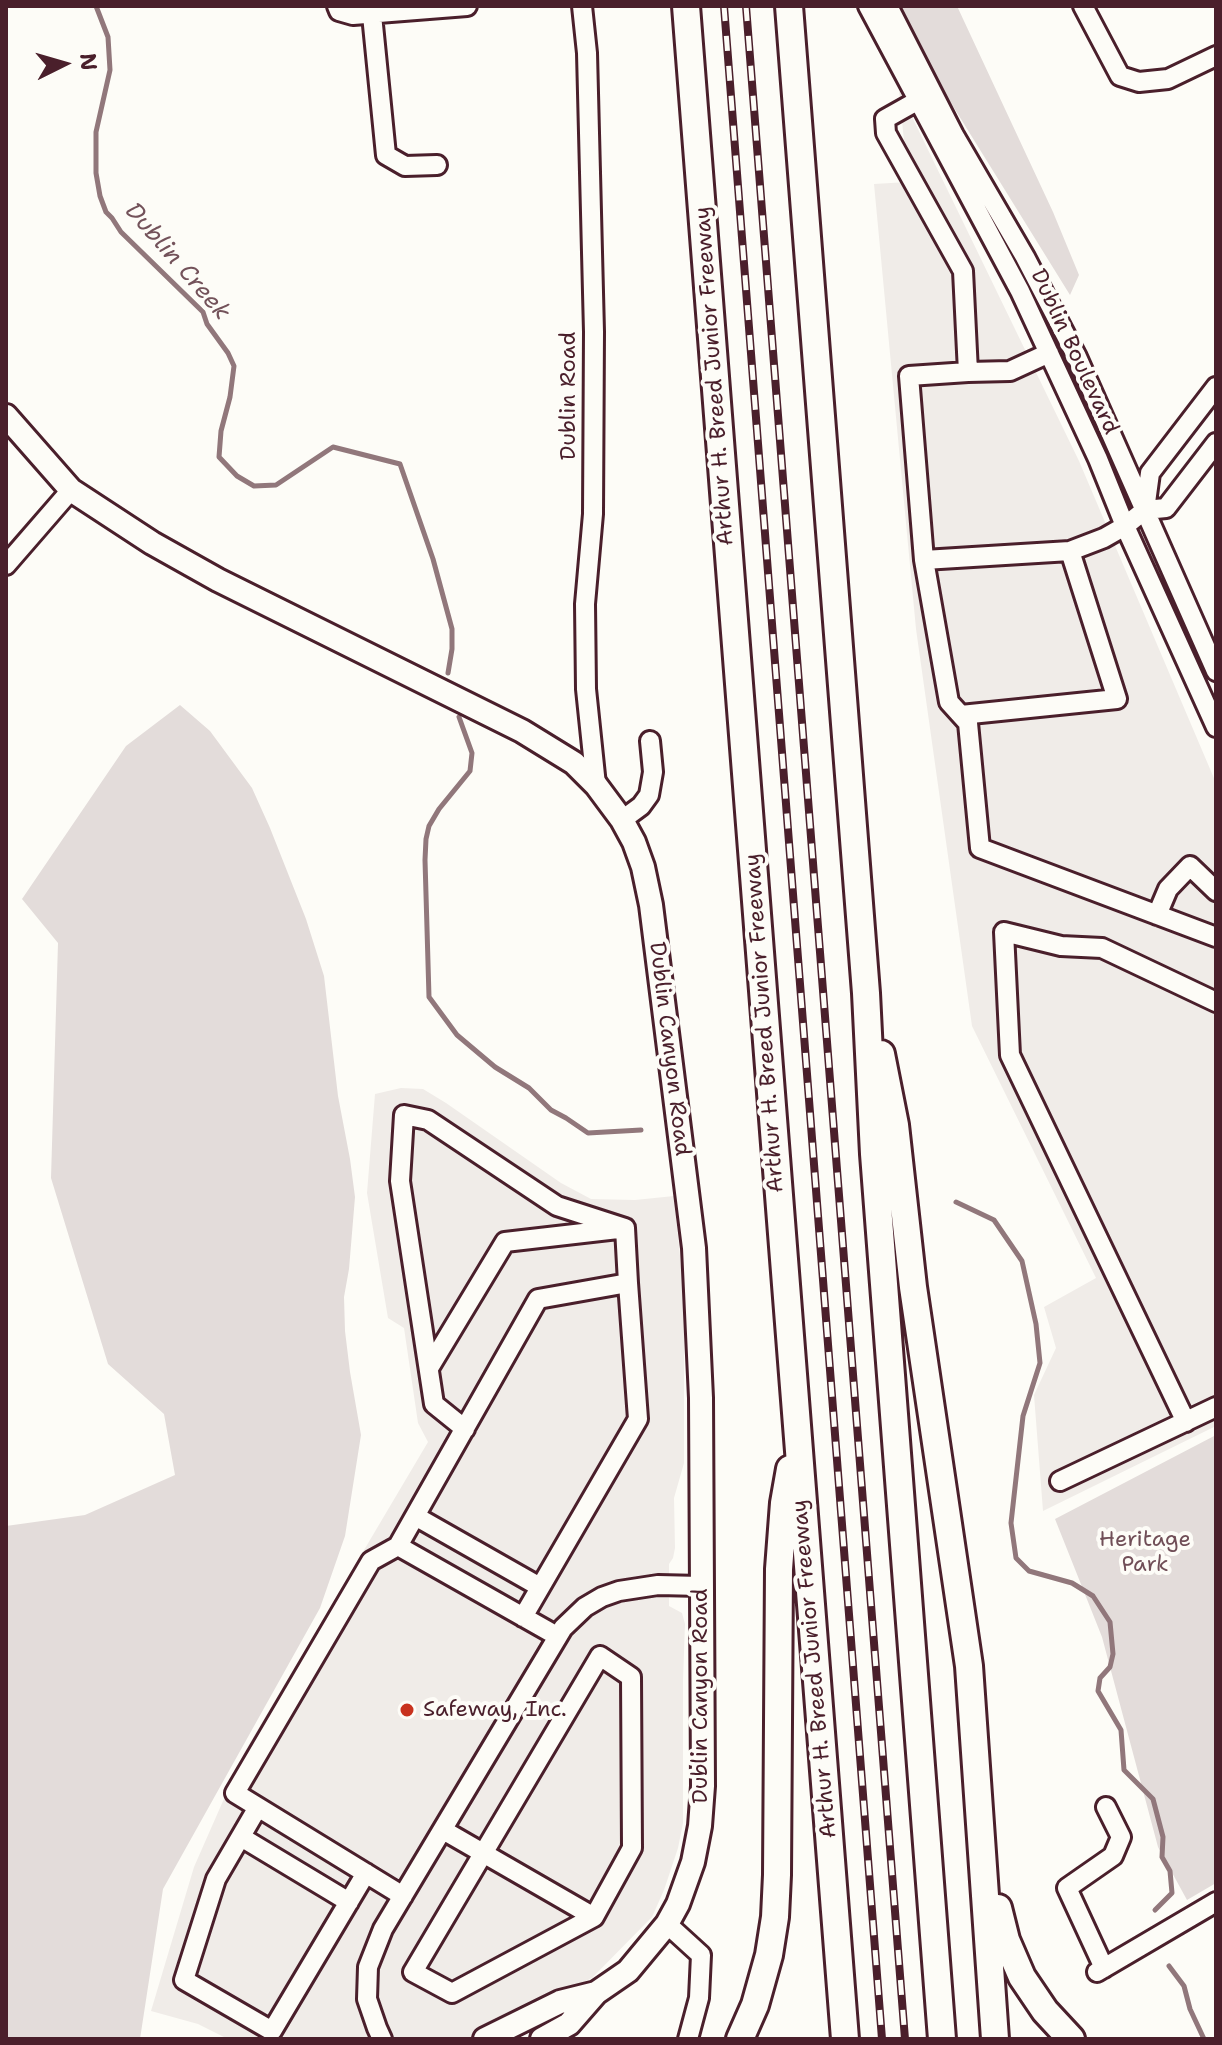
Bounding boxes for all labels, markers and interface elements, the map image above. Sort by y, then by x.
north arrow [24,24,104,104]
text: N [73,52,104,72]
water label: Dublin Creek [118,197,236,327]
street label: Arthur H. Breed Junior Freeway [690,205,740,547]
street label: Dublin Boulevard [1024,265,1124,439]
street label: Dublin Road [556,332,582,460]
street label: Arthur H. Breed Junior Freeway [740,852,790,1194]
street label: Dublin Canyon Road [643,940,695,1158]
street label: Arthur H. Breed Junior Freeway [787,1499,843,1839]
park label: Heritage Park [1099,1527,1191,1578]
street label: Dublin Canyon Road [688,1588,714,1804]
place label: Safeway, Inc. [423,1697,567,1723]
marker: Safeway, Inc. [398,1701,416,1719]

